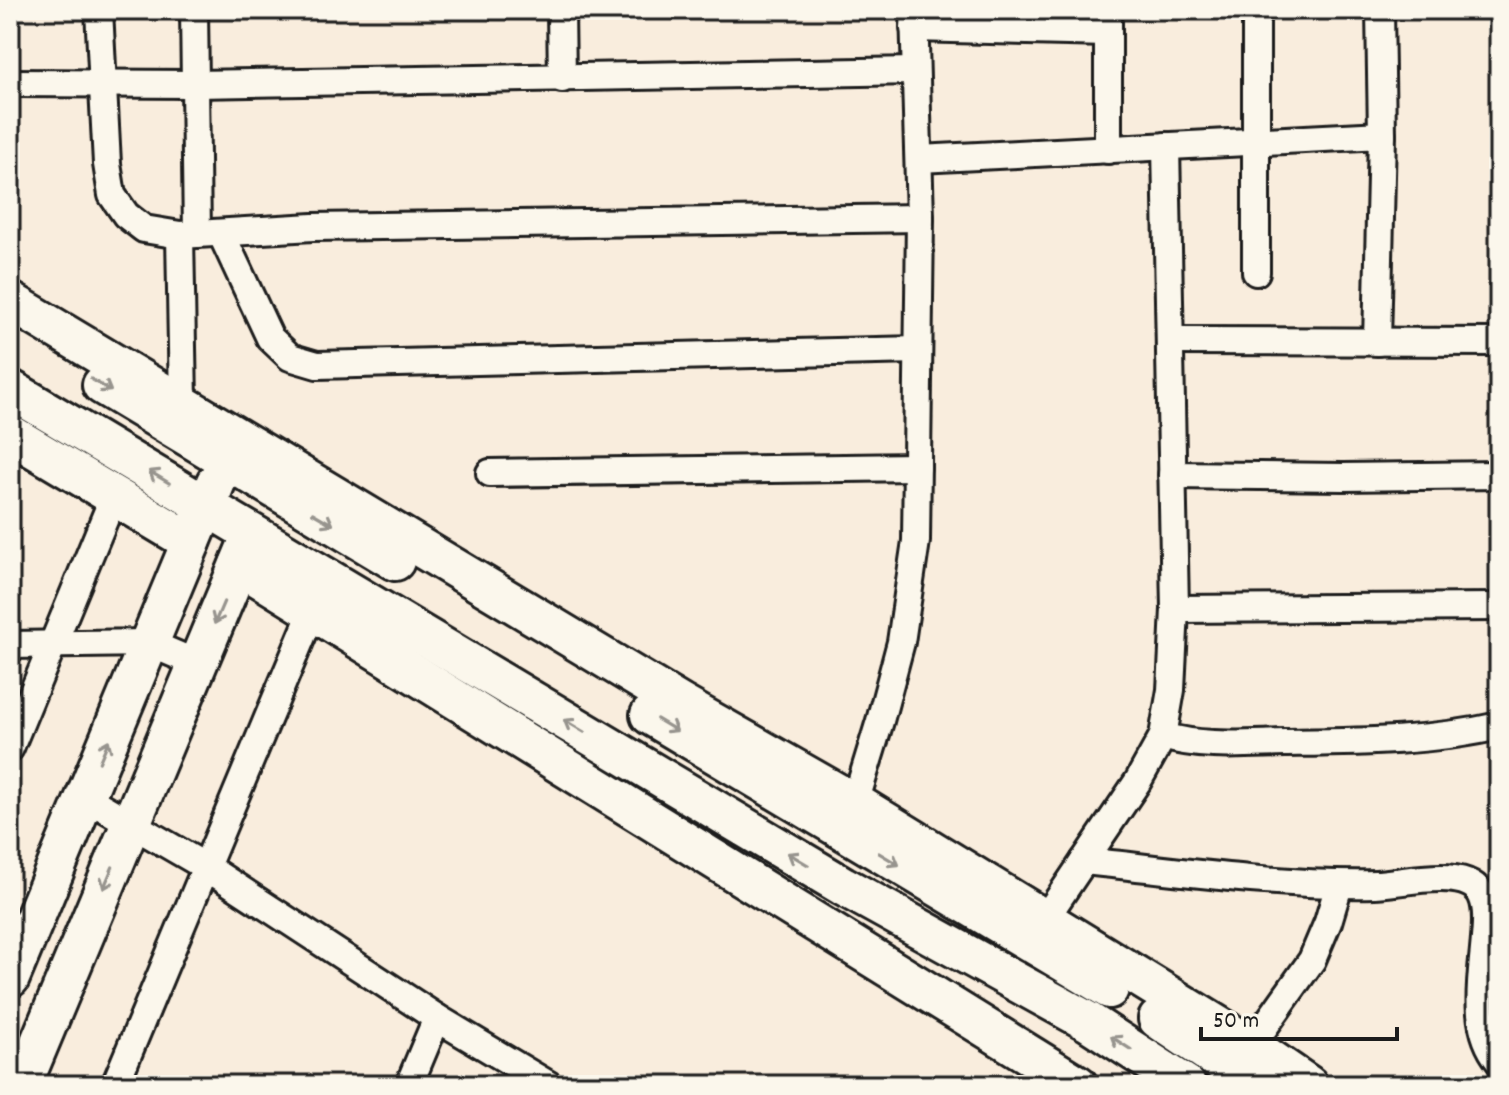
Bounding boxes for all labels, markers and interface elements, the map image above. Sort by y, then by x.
one-way arrow [89,377,112,393]
one-way arrow [148,469,171,485]
one-way arrow [311,512,335,527]
one-way arrow [211,600,226,624]
one-way arrow [563,717,586,733]
one-way arrow [655,717,678,733]
one-way arrow [98,739,113,764]
one-way arrow [786,851,810,866]
one-way arrow [877,851,900,867]
one-way arrow [100,865,115,890]
scale bar [1201,991,1397,1041]
text: 50 m [1213,1005,1259,1039]
one-way arrow [1110,1034,1132,1051]

